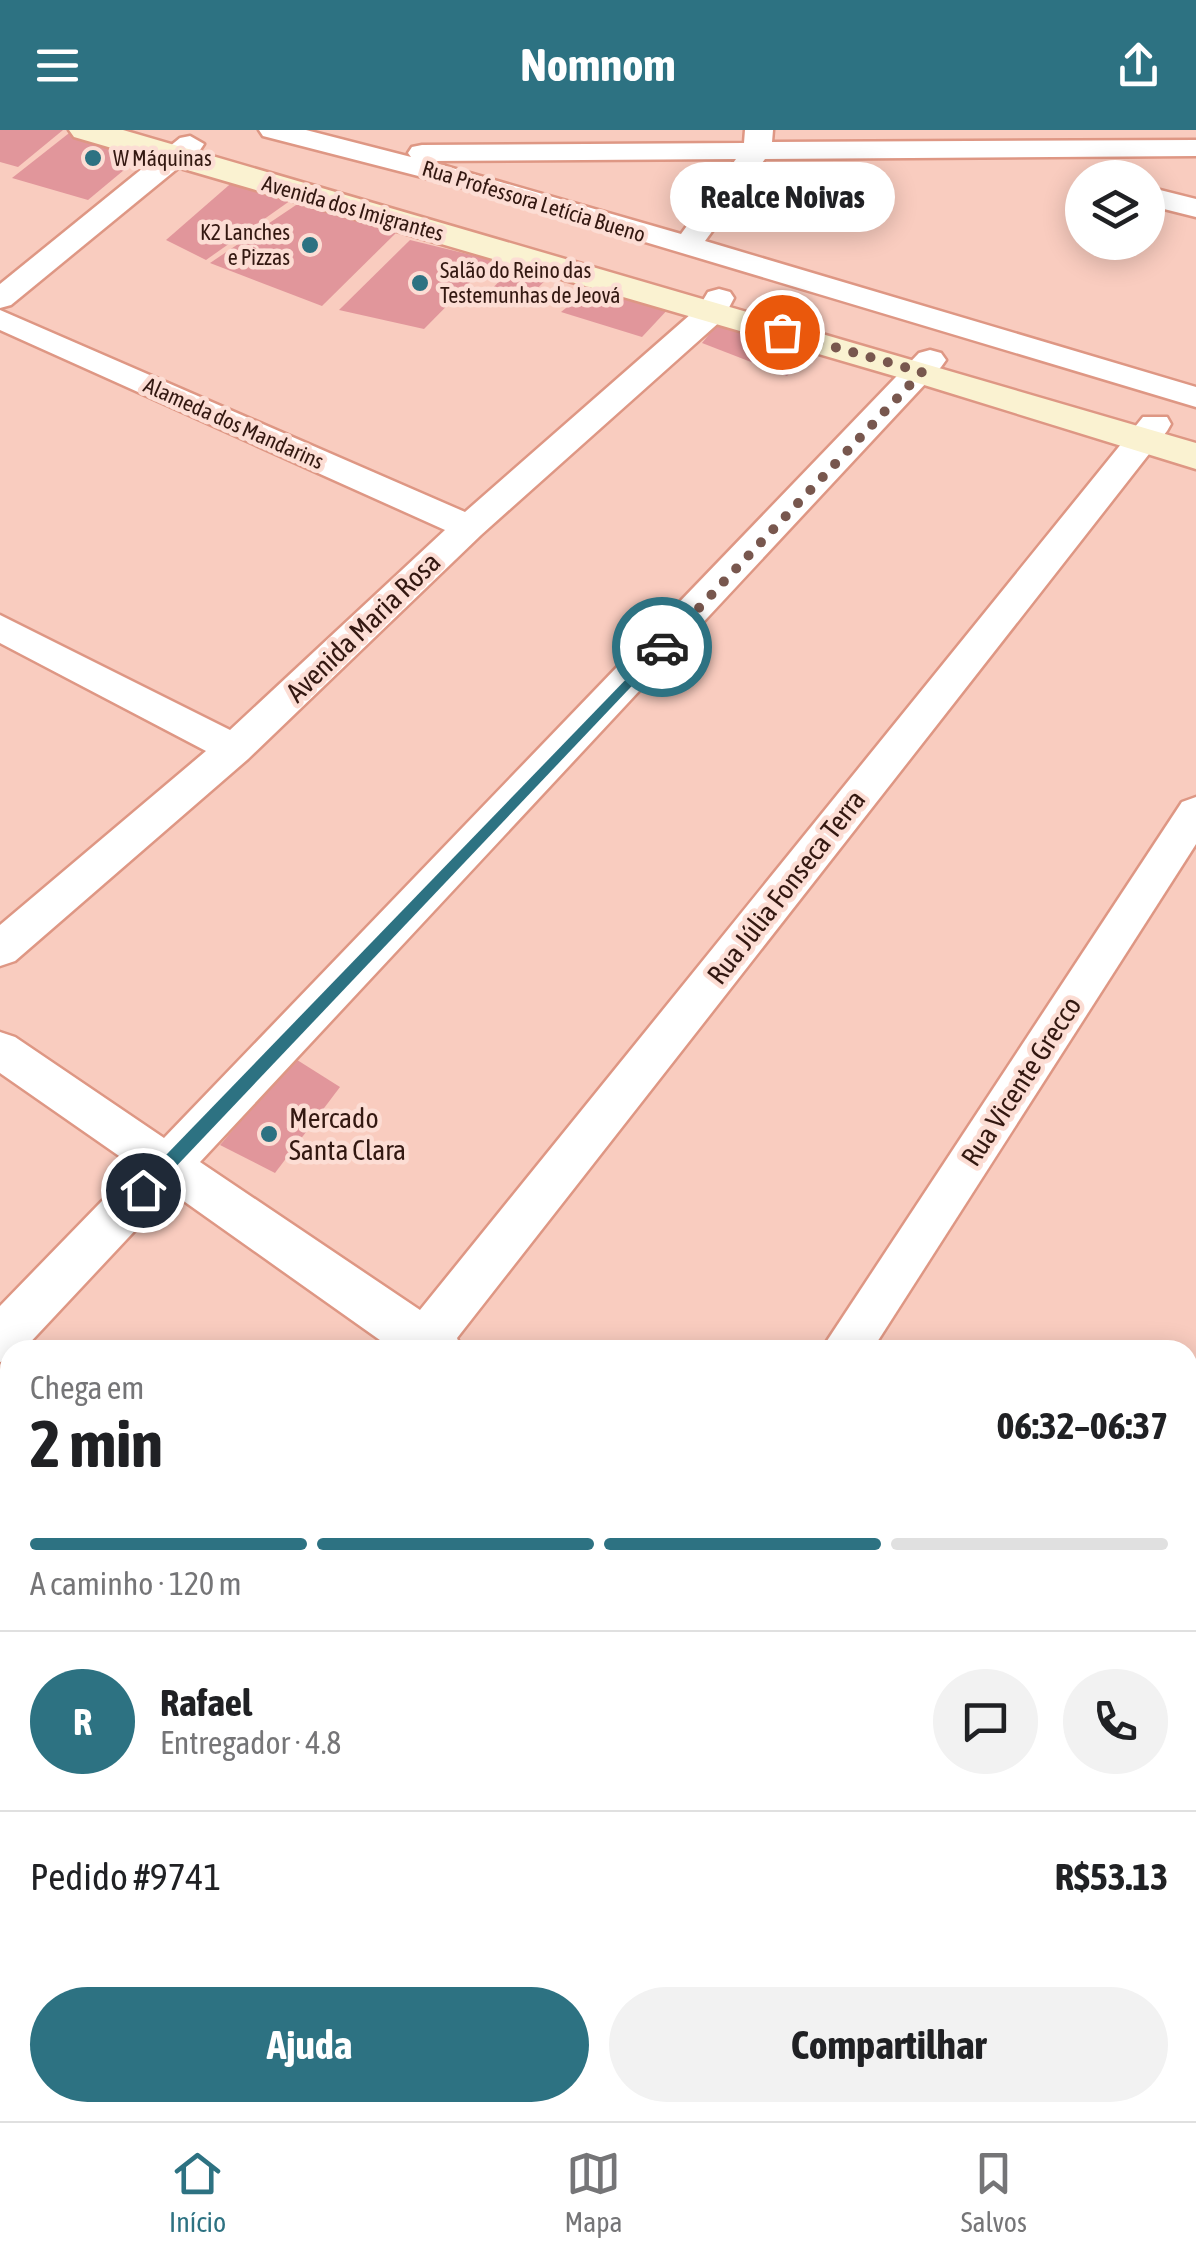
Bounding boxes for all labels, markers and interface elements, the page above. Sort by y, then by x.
icon: menu [30,38,85,93]
icon: share [1111,38,1166,93]
text: Nomnom [520,39,676,91]
place label: W Máquinas [113,145,212,171]
marker: W Máquinas [82,147,104,169]
street label: Rua Professora Letícia Bueno [419,155,649,247]
map controls [1065,160,1165,260]
button: layers [1065,160,1165,260]
callout: Realce Noivas [670,162,894,232]
street label: Avenida dos Imigrantes [259,170,447,246]
text: Realce Noivas [700,178,865,215]
place label: K2 Lanches e Pizzas [200,219,290,270]
marker: K2 Lanches e Pizzas [299,234,321,256]
place label: Salão do Reino das Testemunhas de Jeová [440,257,621,308]
marker: Salão do Reino das Testemunhas de Jeová [409,272,431,294]
pin [740,290,825,375]
icon: bag [755,305,810,360]
street label: Alameda dos Mandarins [140,372,328,474]
street label: Avenida Maria Rosa [280,546,446,708]
courier [612,597,712,697]
icon: car [635,620,690,675]
street label: Rua Júlia Fonseca Terra [700,784,872,990]
street label: Rua Vicente Grecco [954,990,1088,1172]
place label: Mercado Santa Clara [289,1102,406,1166]
marker: Mercado Santa Clara [258,1123,280,1145]
pin [101,1148,186,1233]
icon: home [116,1163,171,1218]
text: Chega em [30,1369,144,1406]
text: 06:32–06:37 [996,1404,1168,1447]
text: 2 min [30,1406,163,1481]
text: A caminho · 120 m [30,1565,241,1602]
button: chat [933,1669,1038,1774]
button: phone [1063,1669,1168,1774]
text: Rafael [160,1681,252,1724]
text: R [73,1700,92,1743]
text: Entregador · 4.8 [160,1724,341,1761]
text: Pedido #9741 [30,1855,221,1898]
text: R$53.13 [1055,1855,1168,1898]
button: Ajuda [30,1987,589,2102]
button: Compartilhar [609,1987,1168,2102]
tab: Início [169,2146,226,2238]
tab: Mapa [564,2146,622,2238]
tab: Salvos [961,2146,1027,2238]

